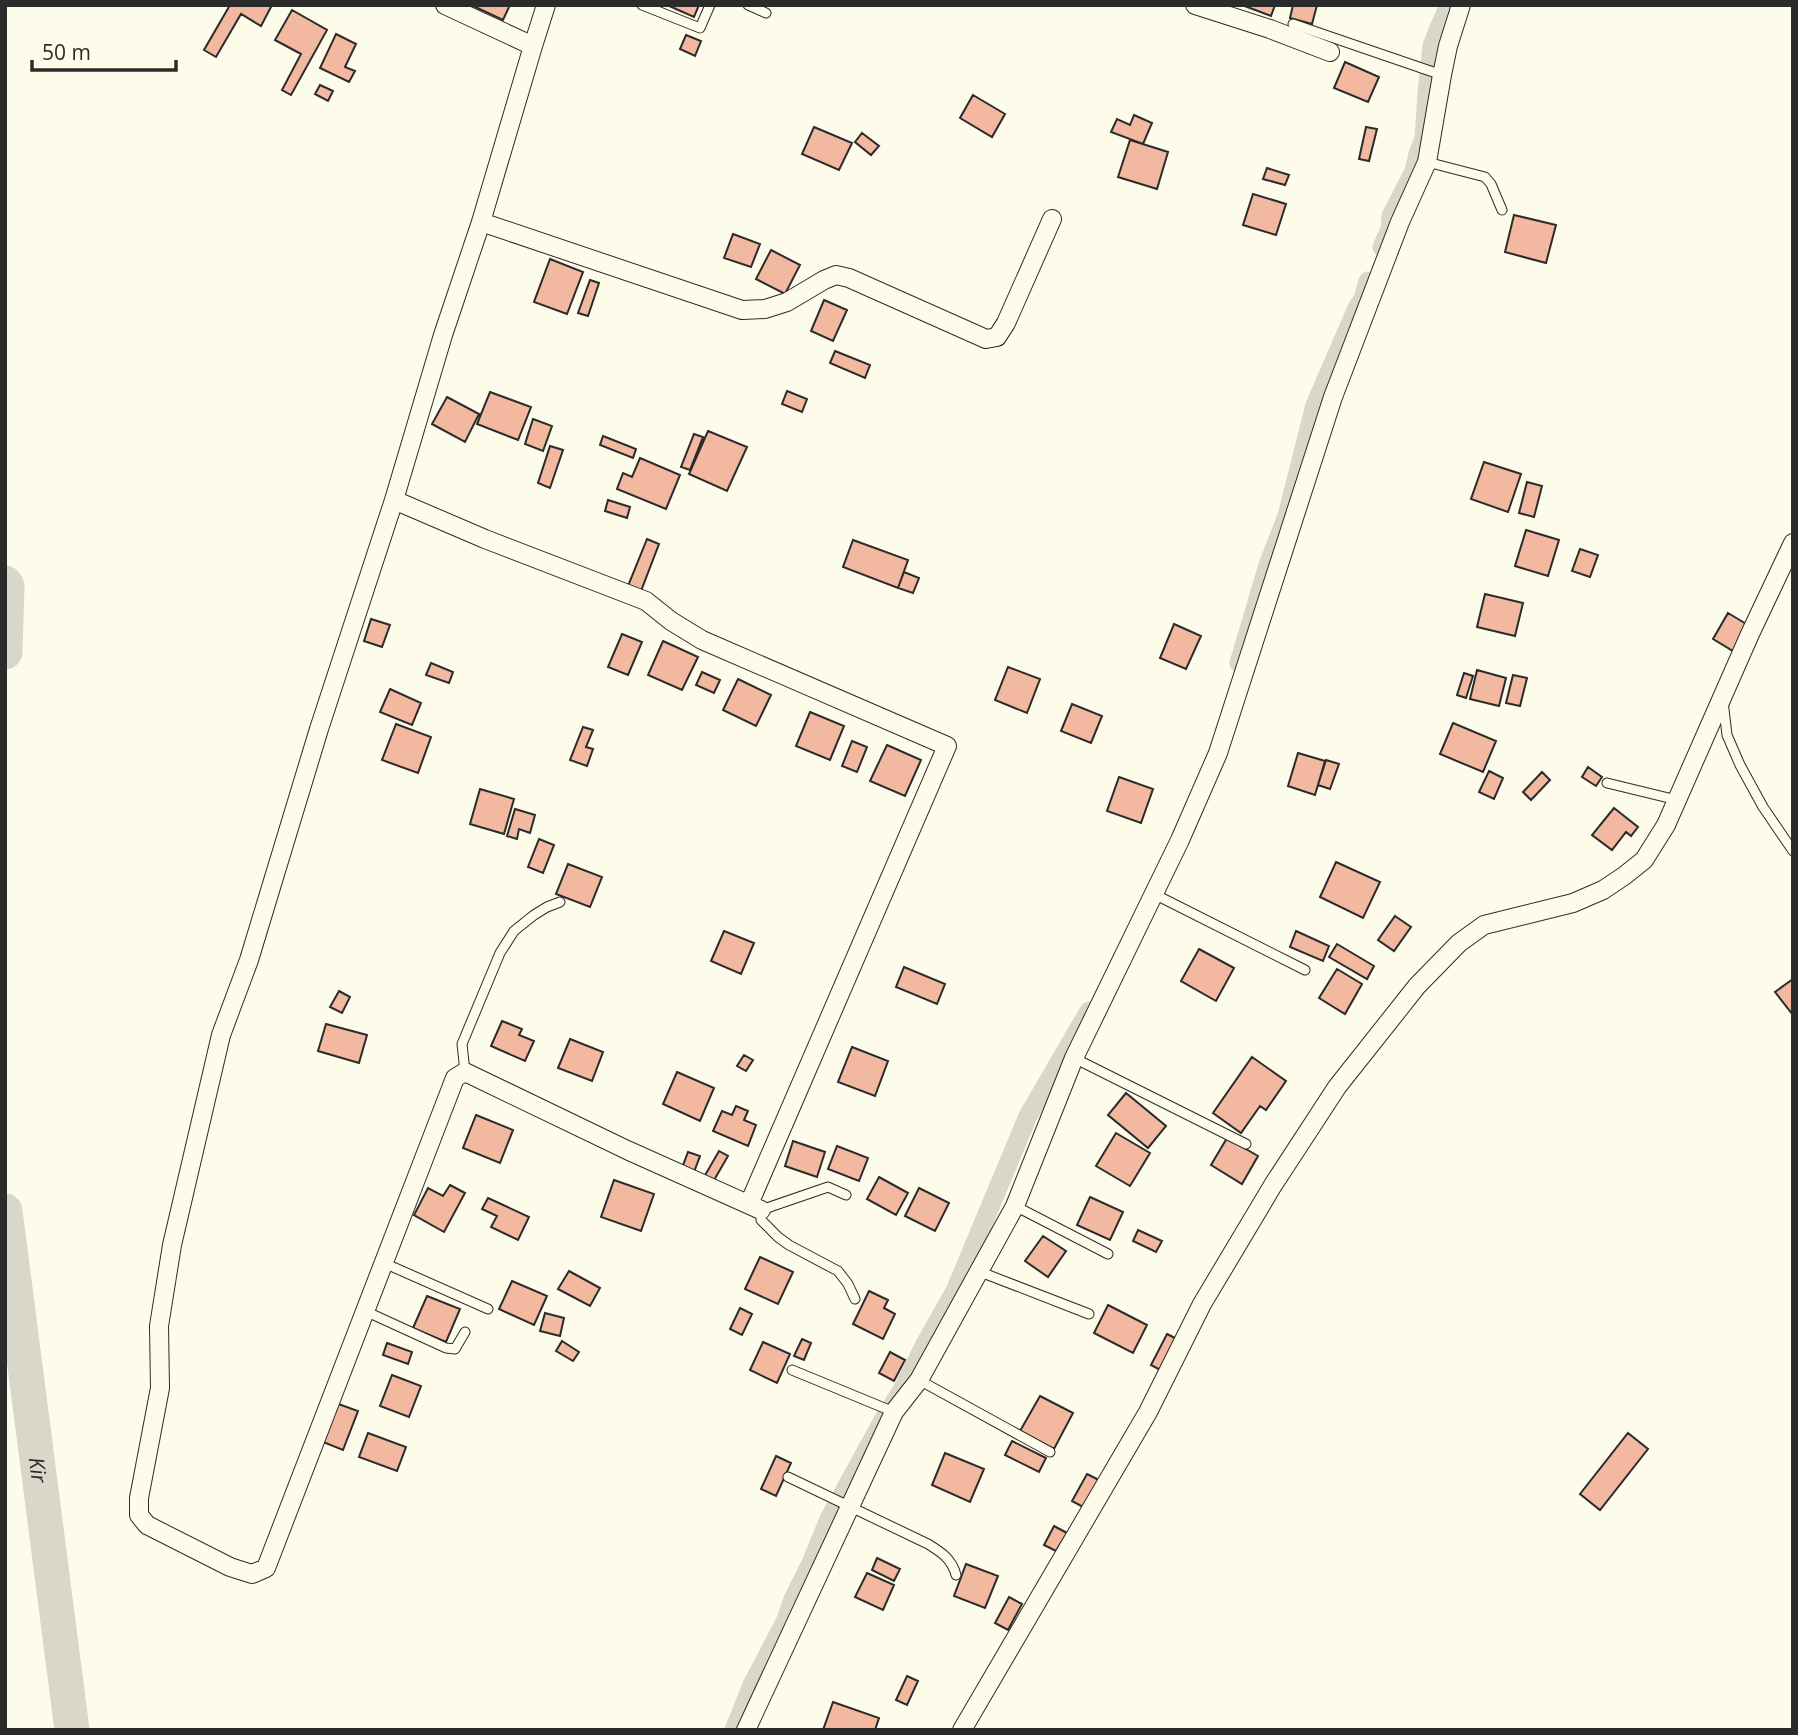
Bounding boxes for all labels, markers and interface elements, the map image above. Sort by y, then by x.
scale bar [32,28,175,72]
text: 50 m [42,38,91,66]
water label: Kir [23,1455,54,1485]

